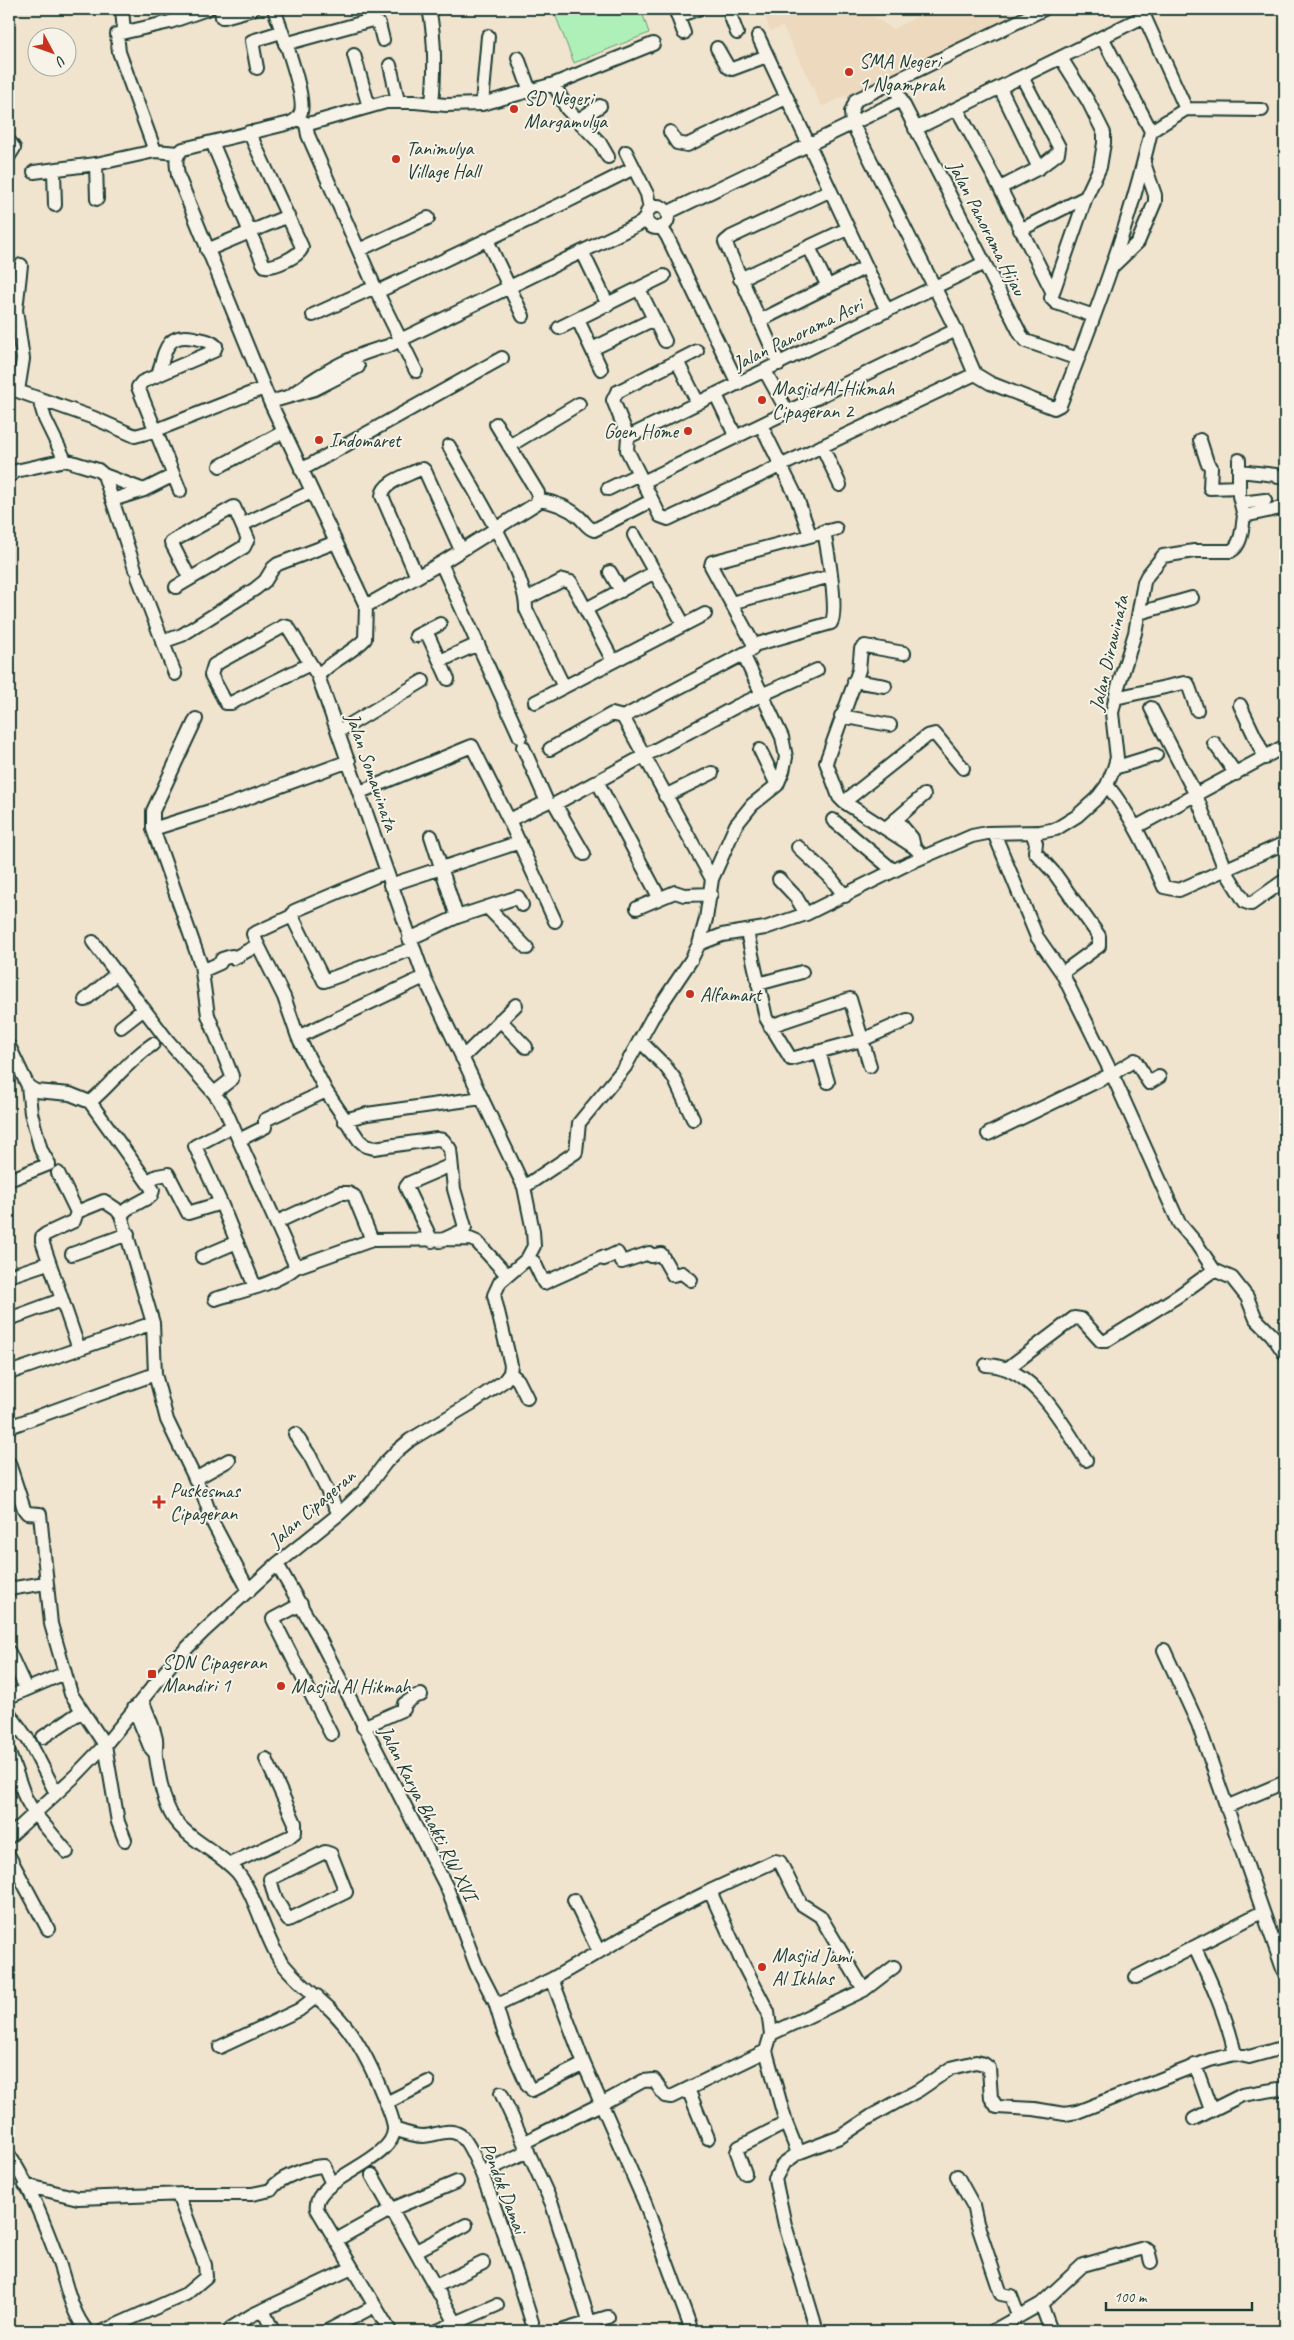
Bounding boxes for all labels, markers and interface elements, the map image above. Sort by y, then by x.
north arrow [28,28,78,78]
place label: SMA Negeri 1 Ngamprah [859,49,946,97]
text: U [51,52,70,71]
marker: SMA Negeri 1 Ngamprah [843,66,855,78]
place label: SD Negeri Margamulya [524,86,608,134]
marker: SD Negeri Margamulya [508,103,520,115]
place label: Tanimulya Village Hall [406,136,483,184]
marker: Tanimulya Village Hall [390,153,402,165]
street label: Jalan Panorama Hijau [942,156,1032,301]
street label: Jalan Panorama Asri [728,291,869,377]
place label: Masjid Al-Hikmah Cipageran 2 [772,376,895,424]
marker: Masjid Al-Hikmah Cipageran 2 [756,394,768,406]
place label: Goen Home [604,419,679,444]
marker: Goen Home [682,425,694,437]
place label: Indomaret [329,428,403,453]
marker: Indomaret [313,434,325,446]
street label: Jalan Dirawinata [1083,592,1135,714]
street label: Jalan Somawinata [340,709,404,835]
place label: Alfamart [700,982,763,1007]
marker: Alfamart [684,988,696,1000]
street label: Jalan Cipageran [262,1463,362,1553]
place label: Puskesmas Cipageran [170,1478,242,1526]
marker: Puskesmas Cipageran [152,1495,166,1509]
place label: SDN Cipageran Mandiri 1 [162,1650,268,1698]
marker: SDN Cipageran Mandiri 1 [146,1668,158,1680]
place label: Masjid Al Hikmah [291,1674,412,1699]
marker: Masjid Al Hikmah [275,1680,287,1692]
street label: Jalan Karya Bhakti RW XVI [373,1721,485,1909]
place label: Masjid Jami Al Ikhlas [772,1943,854,1991]
marker: Masjid Jami Al Ikhlas [756,1961,768,1973]
street label: Pondok Damai [475,2139,534,2239]
scale bar [1106,2280,1253,2312]
text: 100 m [1114,2288,1148,2307]

